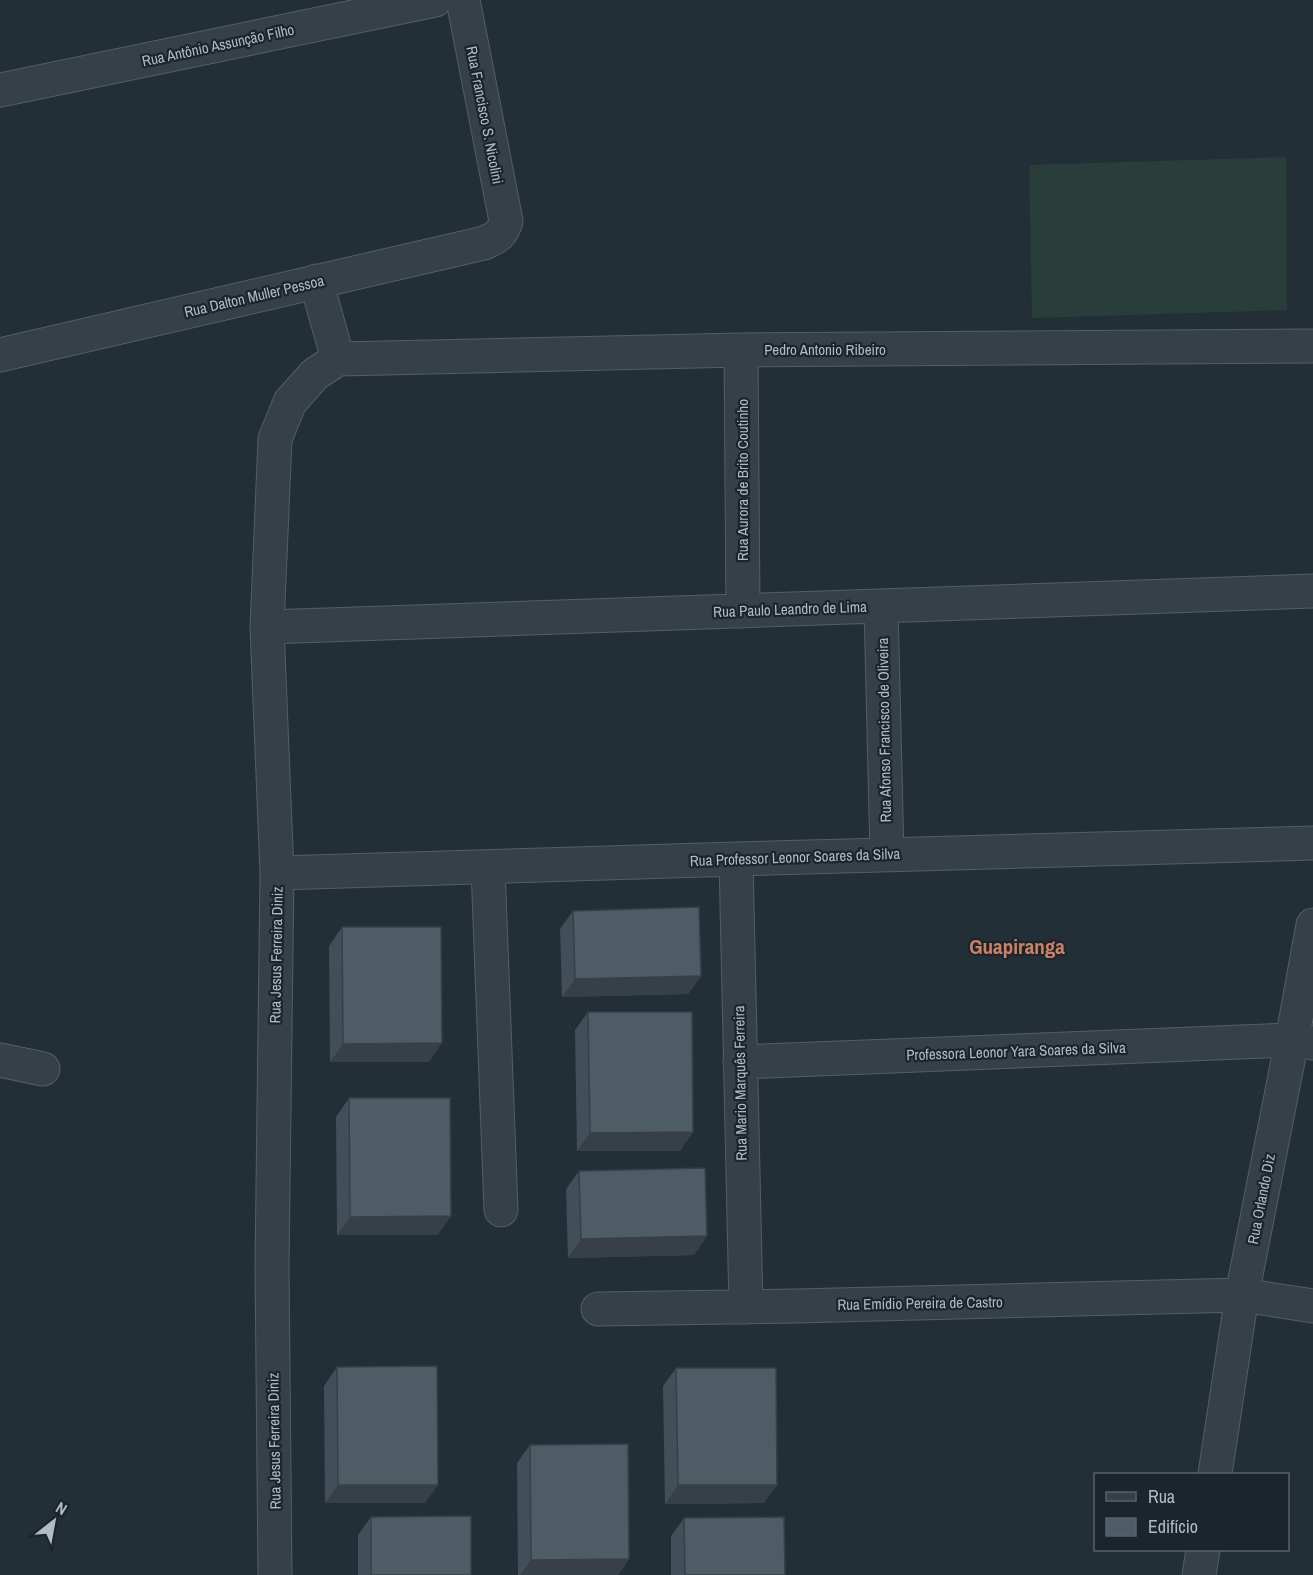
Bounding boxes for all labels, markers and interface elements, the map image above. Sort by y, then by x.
street label: Rua Antônio Assunção Filho [140,19,296,71]
street label: Rua Francisco S. Nicolini [461,44,509,186]
street label: Rua Dalton Muller Pessoa [182,270,326,322]
street label: Pedro Antonio Ribeiro [764,339,886,360]
street label: Rua Aurora de Brito Coutinho [732,399,753,561]
street label: Rua Paulo Leandro de Lima [713,596,867,622]
street label: Rua Afonso Francisco de Oliveira [872,637,896,822]
street label: Rua Professor Leonor Soares da Silva [689,843,901,871]
street label: Rua Jesus Ferreira Diniz [264,886,288,1024]
district label: Guapiranga [969,932,1065,961]
street label: Rua Mario Marquês Ferreira [728,1005,752,1161]
street label: Professora Leonor Yara Soares da Silva [906,1037,1126,1065]
street label: Rua Orlando Diz [1242,1152,1280,1246]
street label: Rua Emídio Pereira de Castro [837,1291,1003,1315]
street label: Rua Jesus Ferreira Diniz [262,1372,286,1510]
legend [1094,1473,1289,1551]
text: Rua [1148,1484,1175,1509]
north arrow [24,1491,84,1551]
text: N [52,1496,71,1520]
text: Edifício [1148,1514,1198,1539]

